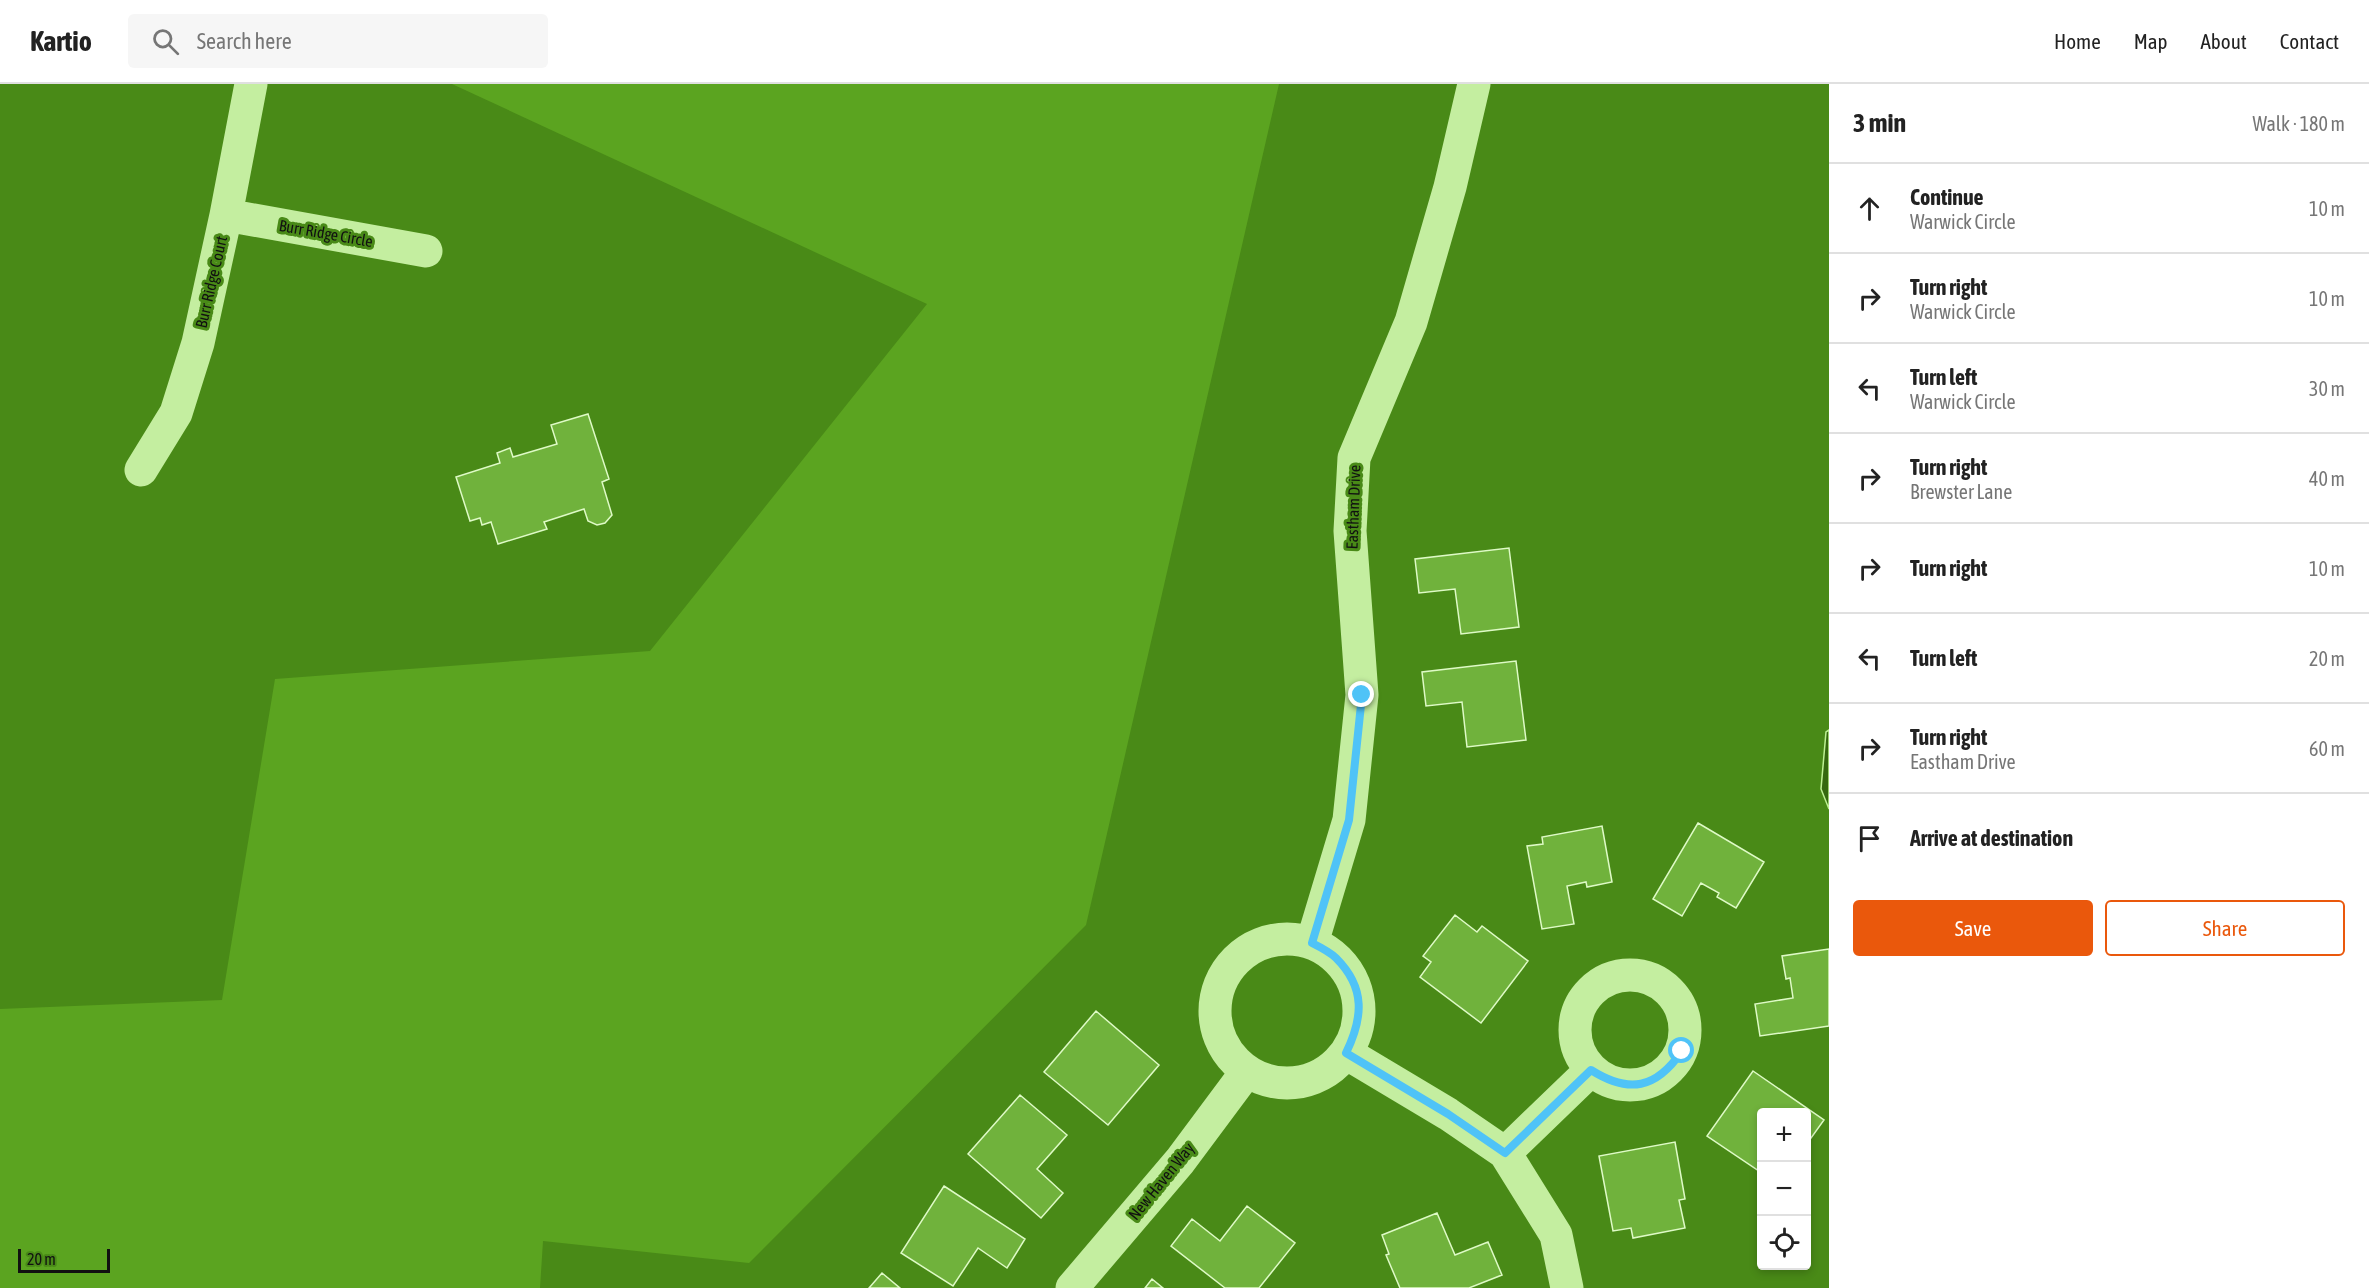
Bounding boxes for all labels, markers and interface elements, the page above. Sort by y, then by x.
search box [128,14,548,68]
text: Kartio [30,25,92,57]
icon: search [149,25,182,58]
text: Search here [197,28,292,54]
text: Home [2054,29,2101,53]
text: Map [2134,29,2168,53]
text: About [2201,29,2247,53]
text: Contact [2280,29,2339,53]
text: 3 min [1853,108,1906,138]
text: Walk · 180 m [2253,112,2345,135]
text: Continue [1910,184,1984,210]
icon: ahead [1853,192,1886,225]
text: 10 m [2309,197,2345,220]
text: Warwick Circle [1910,210,2016,233]
street label: Burr Ridge Circle [277,216,374,251]
street label: Burr Ridge Court [192,234,231,330]
text: Turn right [1910,274,1987,300]
icon: right [1853,282,1886,315]
text: 10 m [2309,287,2345,310]
text: Warwick Circle [1910,300,2016,323]
text: Turn left [1910,364,1977,390]
icon: left [1853,372,1886,405]
text: 30 m [2309,377,2345,400]
text: Warwick Circle [1910,390,2016,413]
text: Turn right [1910,454,1987,480]
icon: right [1853,462,1886,495]
street label: Eastham Drive [1343,464,1363,550]
text: 40 m [2309,467,2345,490]
text: Brewster Lane [1910,480,2012,503]
icon: right [1853,552,1886,585]
text: Turn right [1910,555,1987,581]
text: 10 m [2309,557,2345,580]
icon: left [1853,642,1886,675]
text: Turn left [1910,645,1977,671]
text: 20 m [2309,647,2345,670]
route end [1348,681,1374,707]
text: Turn right [1910,724,1987,750]
icon: right [1853,732,1886,765]
text: 60 m [2309,737,2345,760]
text: Eastham Drive [1910,750,2016,773]
icon: arrive [1853,822,1886,855]
text: Arrive at destination [1910,825,2073,851]
button: Save [1853,900,2093,956]
button: Share [2105,900,2345,956]
route start [1668,1037,1694,1063]
map controls [1757,1108,1811,1270]
button: + [1757,1108,1811,1162]
street label: New Haven Way [1124,1139,1199,1224]
button: − [1757,1162,1811,1216]
button: locate [1757,1216,1811,1270]
scale bar [18,1246,110,1274]
text: 20 m [27,1250,56,1268]

